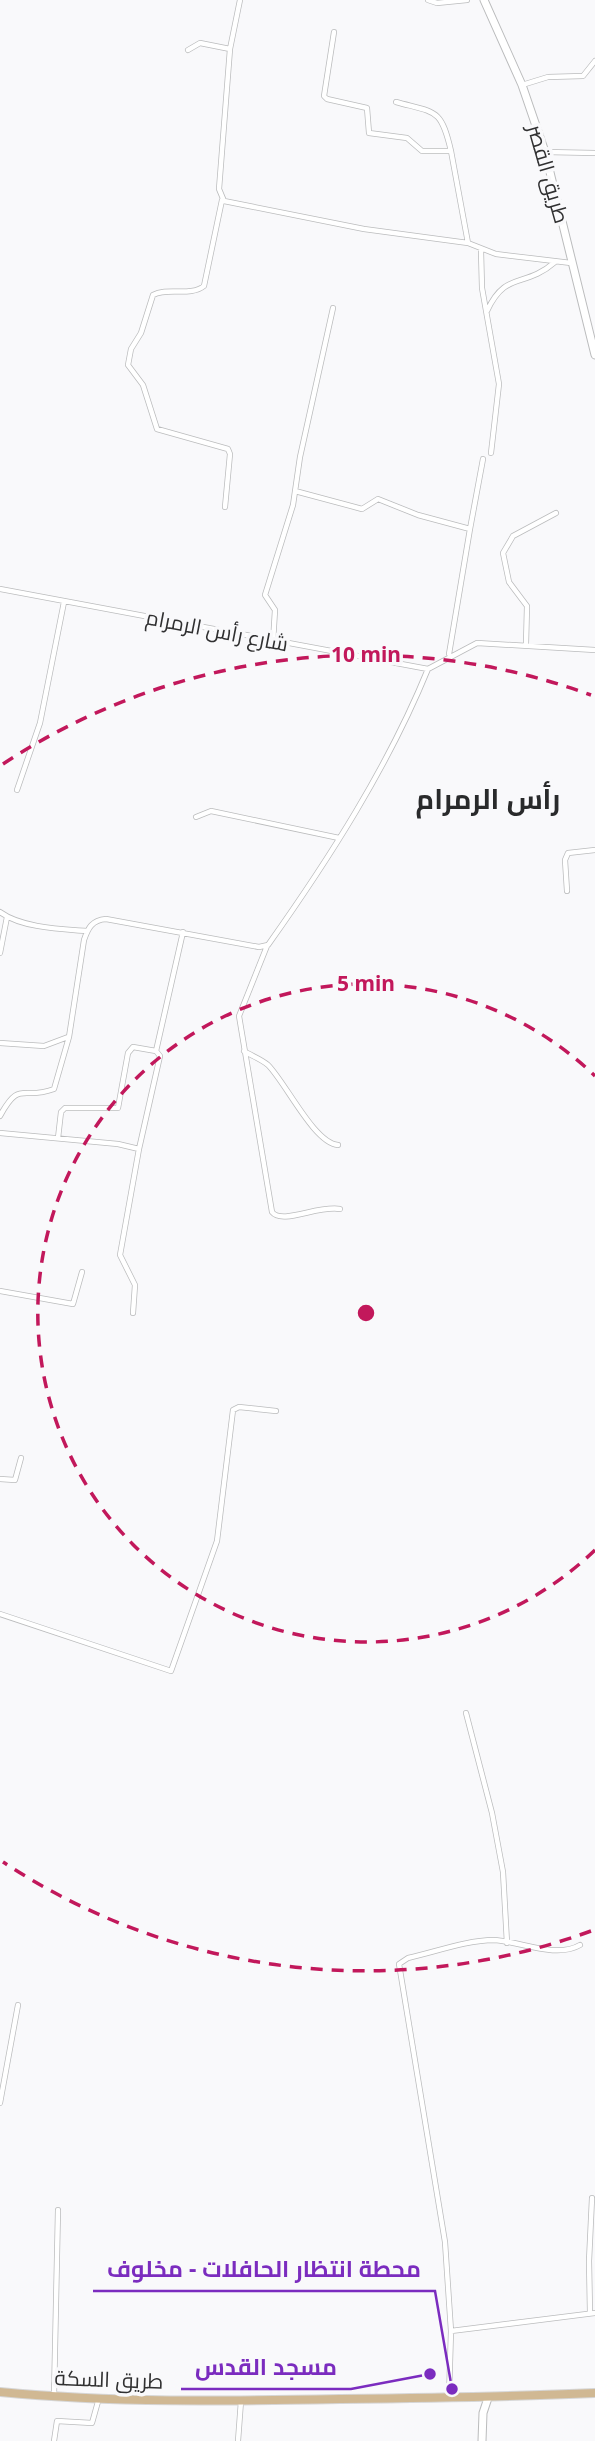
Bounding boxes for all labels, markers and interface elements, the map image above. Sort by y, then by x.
street label: طريق القصر [521,120,576,227]
street label: شارع رأس الرمرام [143,602,291,659]
text: 10 min [331,640,401,668]
district label: رأس الرمرام [416,779,560,819]
text: 5 min [337,969,395,997]
centre of rings [354,1301,378,1325]
callout: محطة انتظار الحافلات - مخلوف [93,2247,435,2291]
text: محطة انتظار الحافلات - مخلوف [107,2252,421,2284]
callout: مسجد القدس [181,2345,351,2389]
text: مسجد القدس [195,2350,337,2382]
street label: طريق السكة [54,2363,164,2395]

